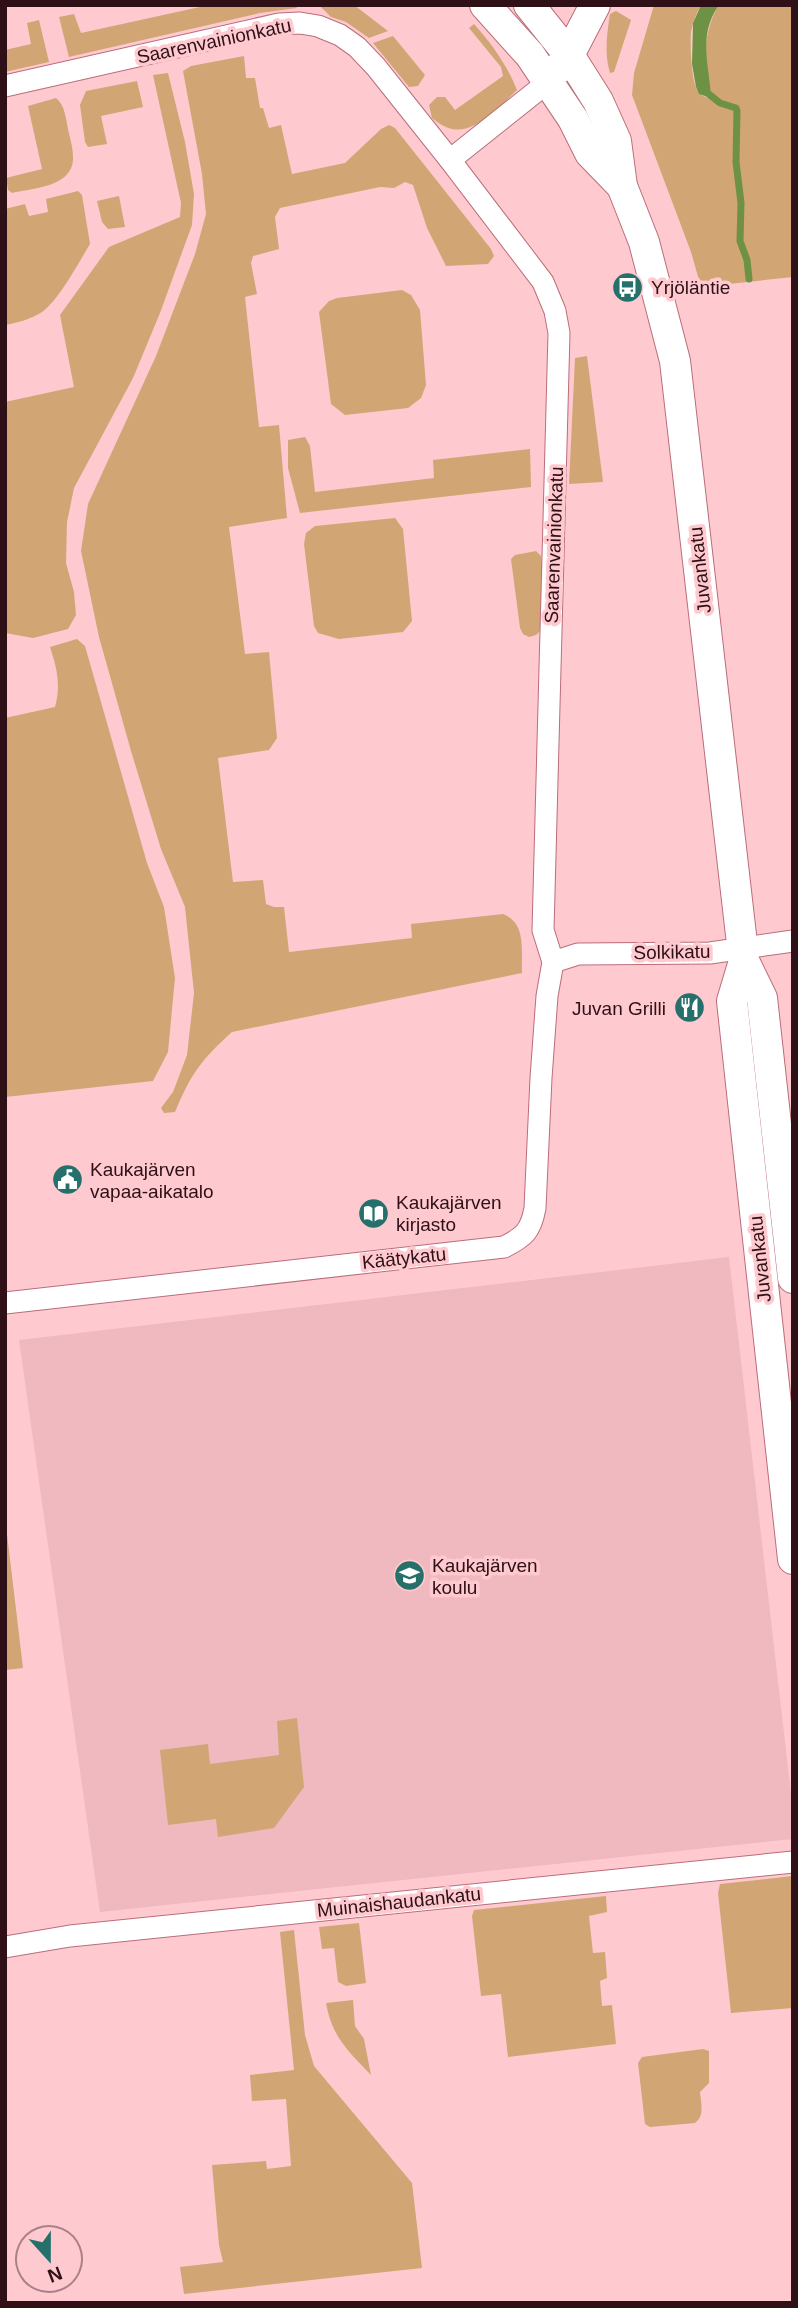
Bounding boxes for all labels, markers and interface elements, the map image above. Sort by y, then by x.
street label: Saarenvainionkatu [135,14,293,68]
bus stop icon: Yrjöläntie [611,270,645,304]
place label: Yrjöläntie [651,277,730,298]
street label: Saarenvainionkatu [541,466,567,624]
street label: Juvankatu [685,526,715,614]
street label: Solkikatu [633,941,711,963]
restaurant icon: Juvan Grilli [672,991,706,1025]
place label: Juvan Grilli [572,998,666,1019]
place label: Kaukajärven vapaa-aikatalo [90,1159,214,1202]
public building icon: Kaukajärven vapaa-aikatalo [50,1163,84,1197]
place label: Kaukajärven kirjasto [396,1192,502,1235]
library icon: Kaukajärven kirjasto [356,1196,390,1230]
street label: Juvankatu [745,1215,775,1303]
street label: Käätykatu [361,1243,447,1273]
place label: Kaukajärven koulu [432,1555,538,1598]
school or university icon: Kaukajärven koulu [392,1559,426,1593]
street label: Muinaishaudankatu [316,1883,482,1921]
north arrow [14,2224,84,2294]
text: N [45,2262,65,2287]

